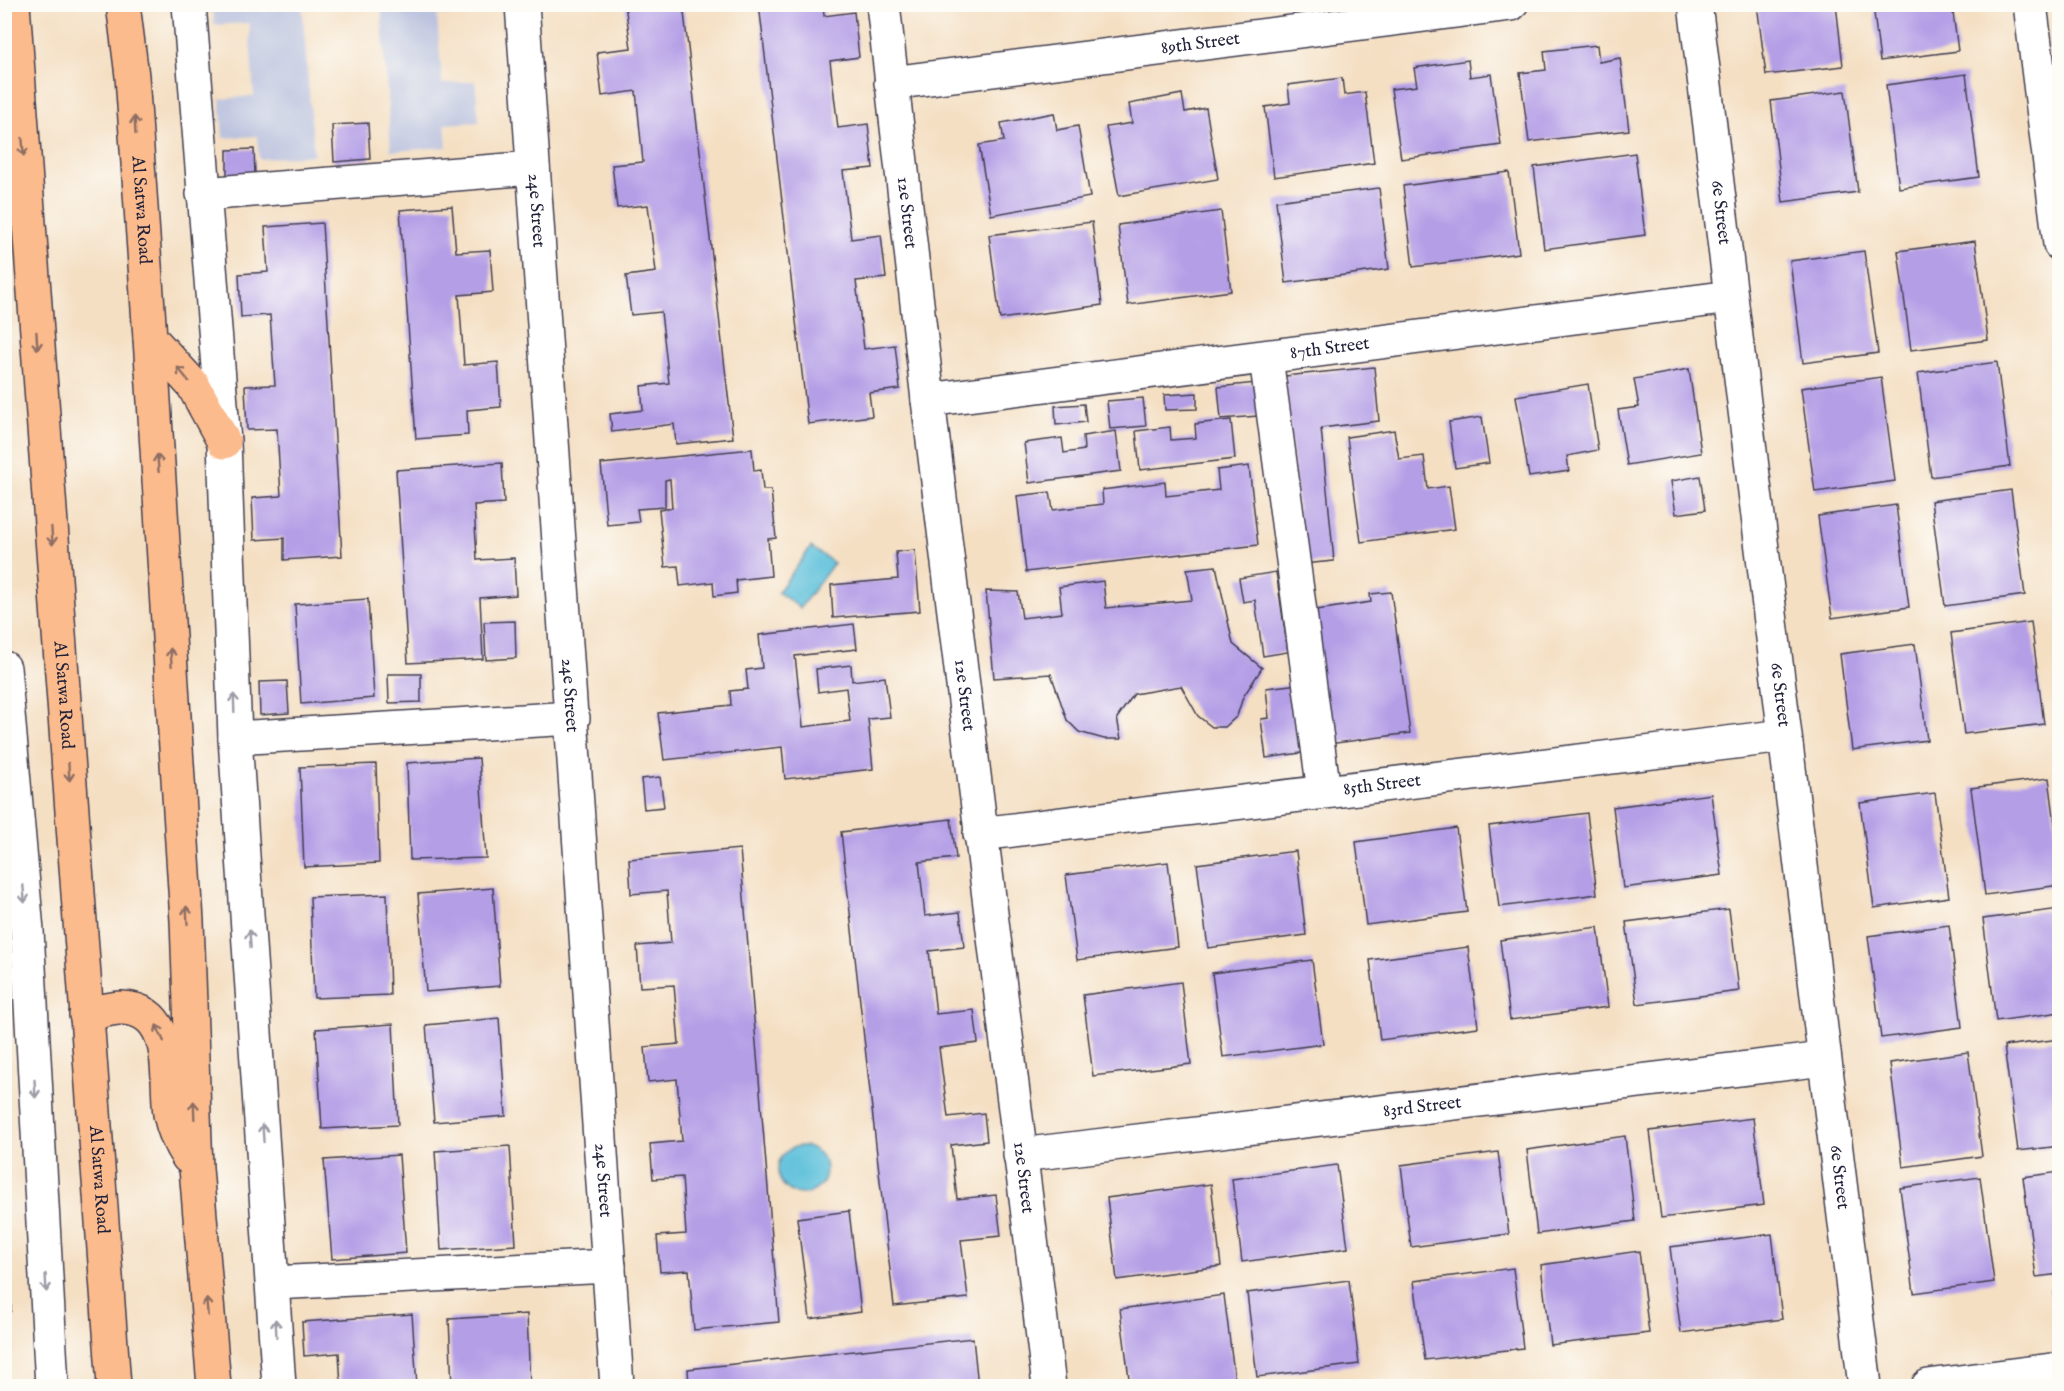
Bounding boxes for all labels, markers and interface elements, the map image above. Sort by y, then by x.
street label: 89th Street [1160,27,1241,60]
one-way arrow [129,115,140,135]
one-way arrow [18,136,29,156]
street label: Al Satwa Road [126,154,156,265]
street label: 24e Street [522,173,550,248]
street label: 12e Street [891,176,922,250]
street label: 6e Street [1705,179,1736,246]
one-way arrow [32,331,43,351]
street label: 87th Street [1289,332,1371,365]
one-way arrow [177,366,190,382]
one-way arrow [152,453,163,473]
one-way arrow [46,525,57,545]
street label: Al Satwa Road [48,639,79,750]
one-way arrow [165,648,176,668]
street label: 24e Street [556,658,584,733]
street label: 12e Street [948,658,980,732]
street label: 6e Street [1765,661,1795,728]
one-way arrow [228,693,239,713]
one-way arrow [63,762,74,781]
street label: 85th Street [1342,769,1422,801]
one-way arrow [19,884,30,904]
one-way arrow [181,905,192,925]
one-way arrow [244,929,255,949]
one-way arrow [153,1025,165,1043]
one-way arrow [30,1078,41,1098]
street label: 83rd Street [1382,1091,1463,1123]
one-way arrow [188,1100,199,1120]
street label: Al Satwa Road [83,1124,114,1235]
one-way arrow [257,1124,268,1144]
street label: 12e Street [1008,1140,1039,1215]
street label: 24e Street [589,1142,617,1218]
street label: 6e Street [1824,1144,1855,1211]
one-way arrow [41,1273,52,1293]
one-way arrow [201,1298,212,1318]
one-way arrow [270,1319,281,1339]

